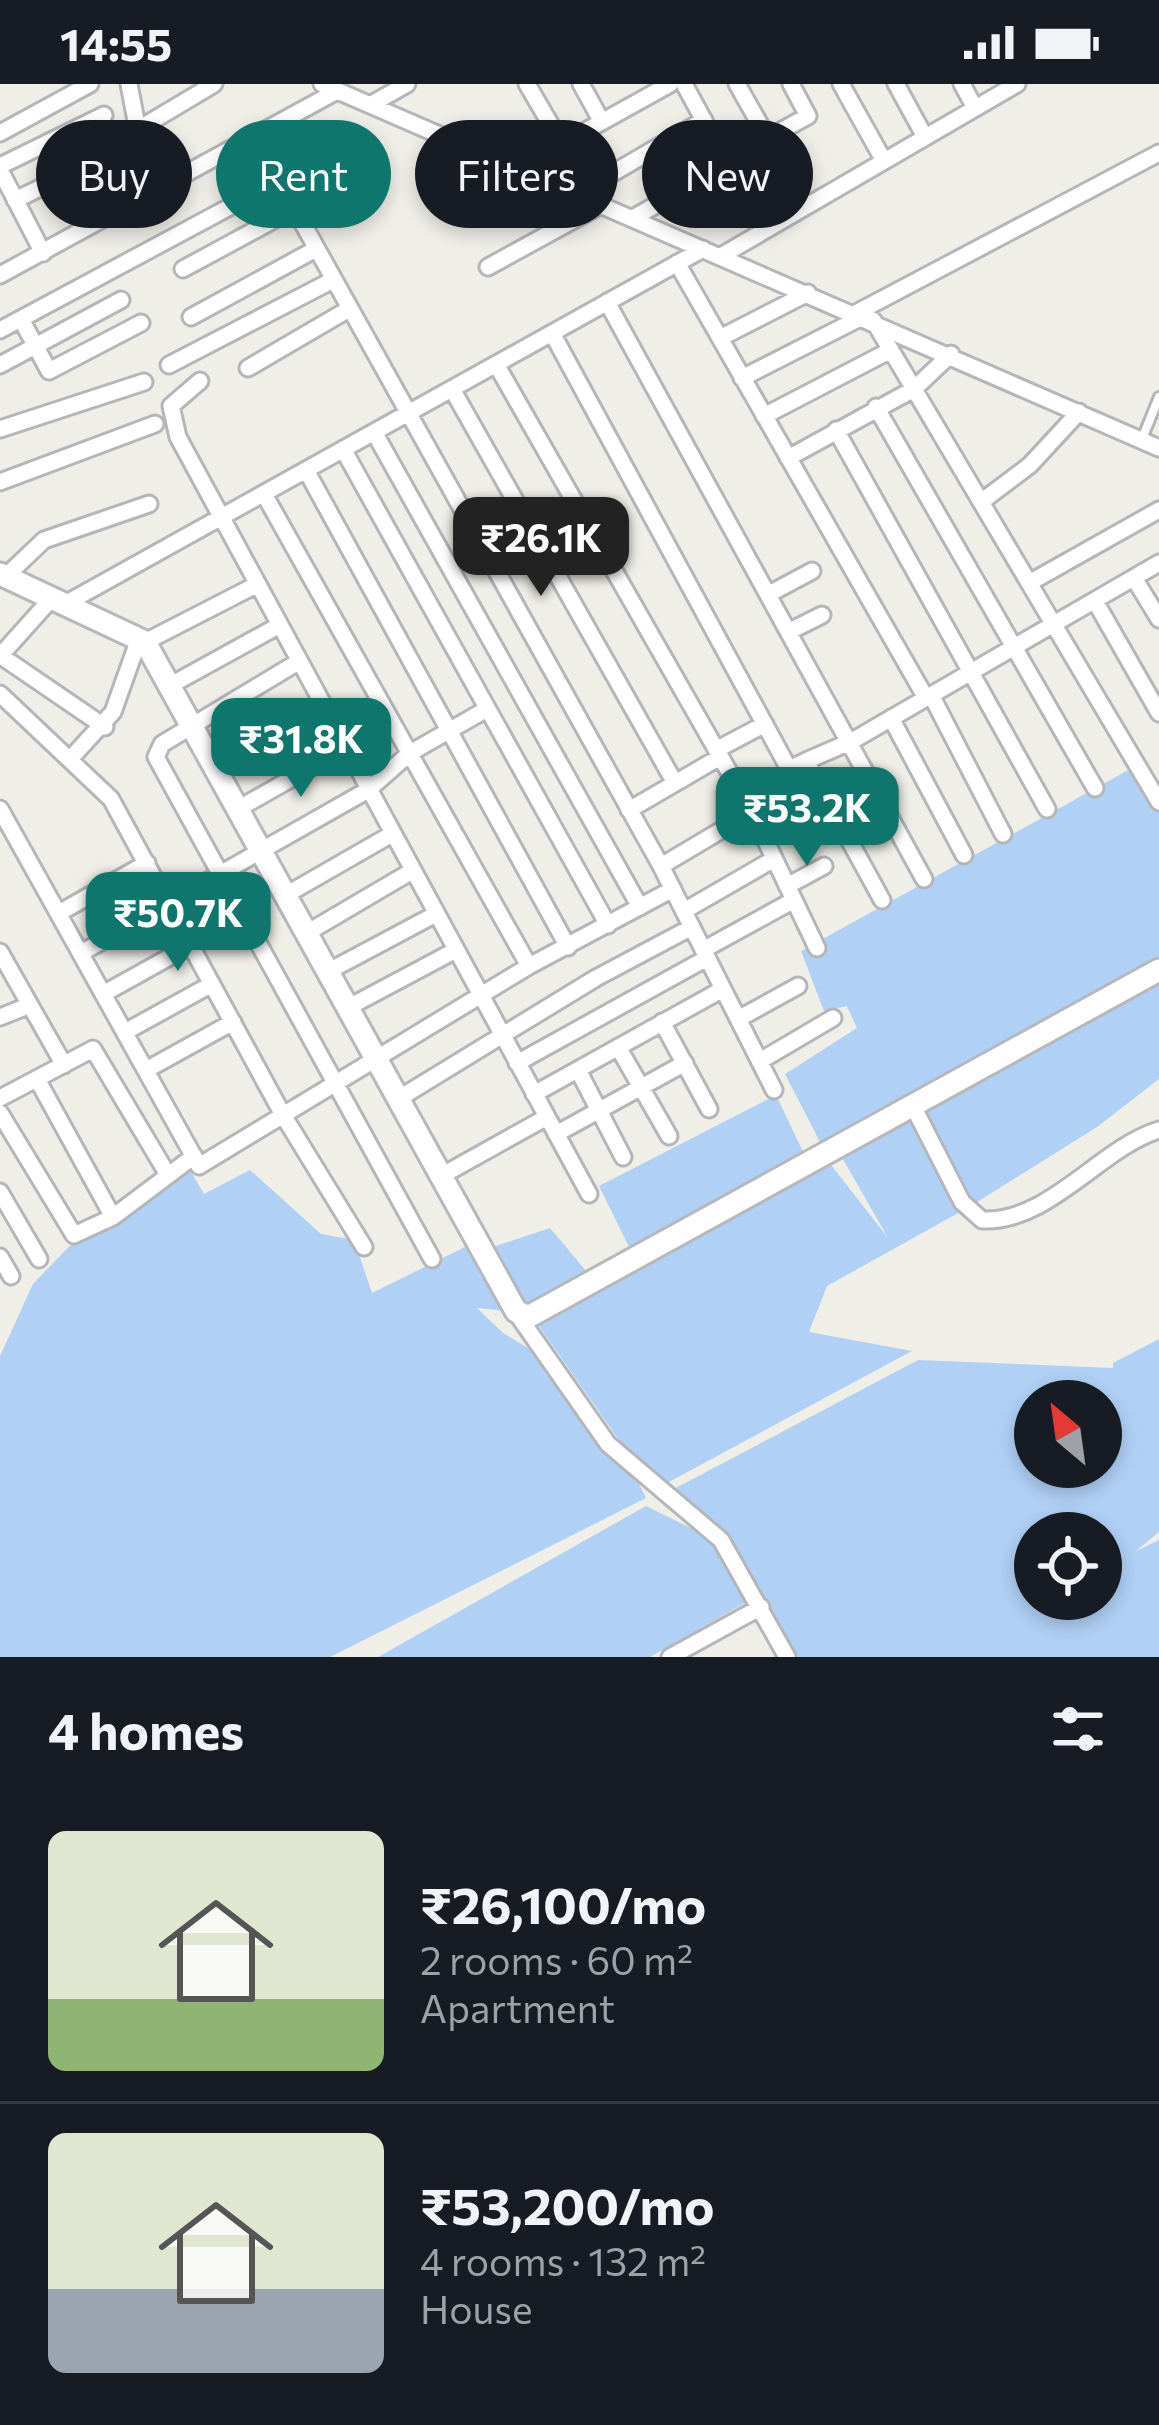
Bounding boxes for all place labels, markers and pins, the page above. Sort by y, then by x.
pin: ₹26.1K [443,497,639,599]
pin: ₹31.8K [203,698,399,800]
pin: ₹53.2K [709,767,905,869]
pin: ₹50.7K [80,872,276,974]

